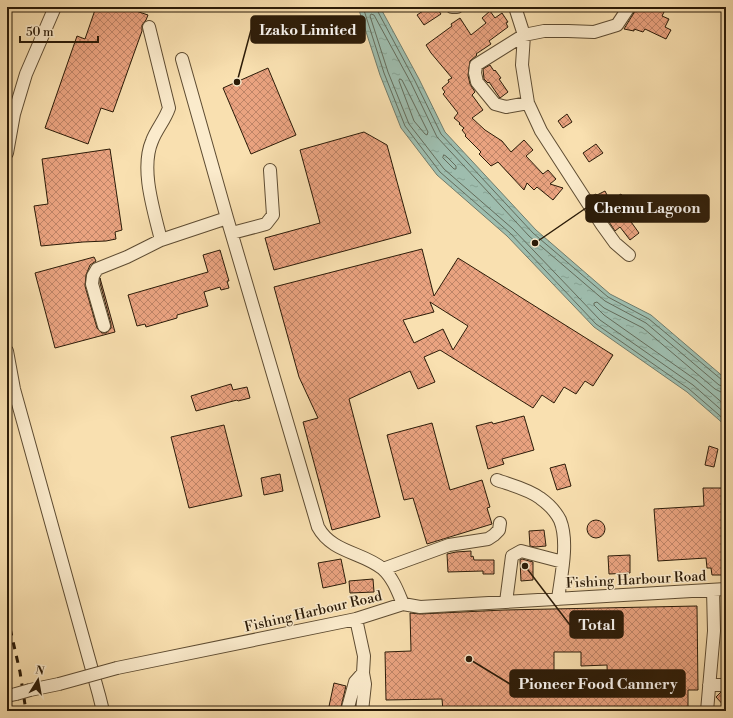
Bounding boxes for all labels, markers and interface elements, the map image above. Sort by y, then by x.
callout: Izako Limited [251,16,365,43]
scale bar [20,18,98,44]
text: Izako Limited [259,21,357,40]
text: 50 m [26,25,54,40]
callout: Chemu Lagoon [586,195,709,222]
text: Chemu Lagoon [594,199,701,218]
street label: Fishing Harbour Road [565,567,707,593]
street label: Fishing Harbour Road [243,587,384,637]
callout: Total [570,611,623,638]
text: Total [579,616,616,635]
north arrow [18,660,58,700]
text: N [34,663,46,679]
callout: Pioneer Food Cannery [510,670,685,697]
text: Pioneer Food Cannery [518,675,678,694]

